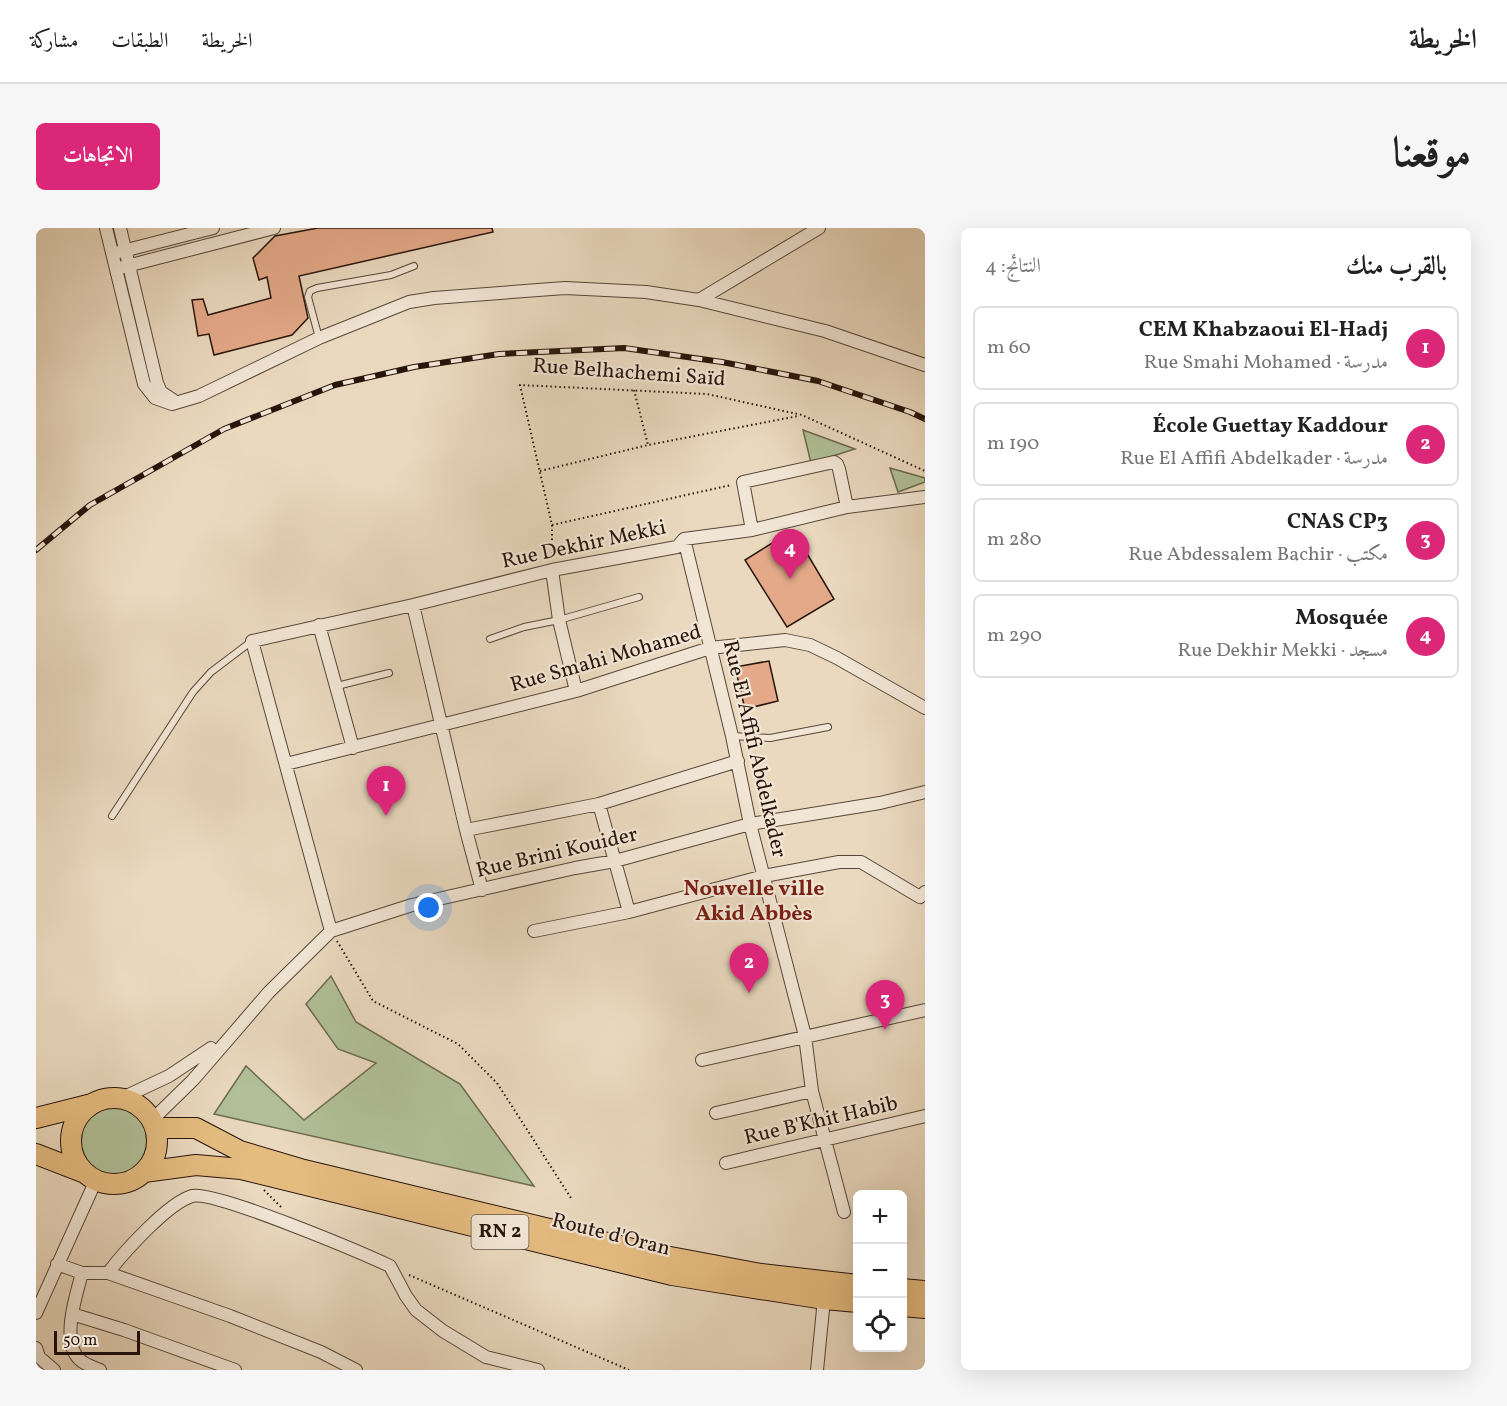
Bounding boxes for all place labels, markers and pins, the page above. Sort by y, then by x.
pin: 4 [770,530,810,579]
pin: 1 [366,766,406,816]
pin: 2 [730,944,768,993]
pin: 3 [866,980,904,1030]

